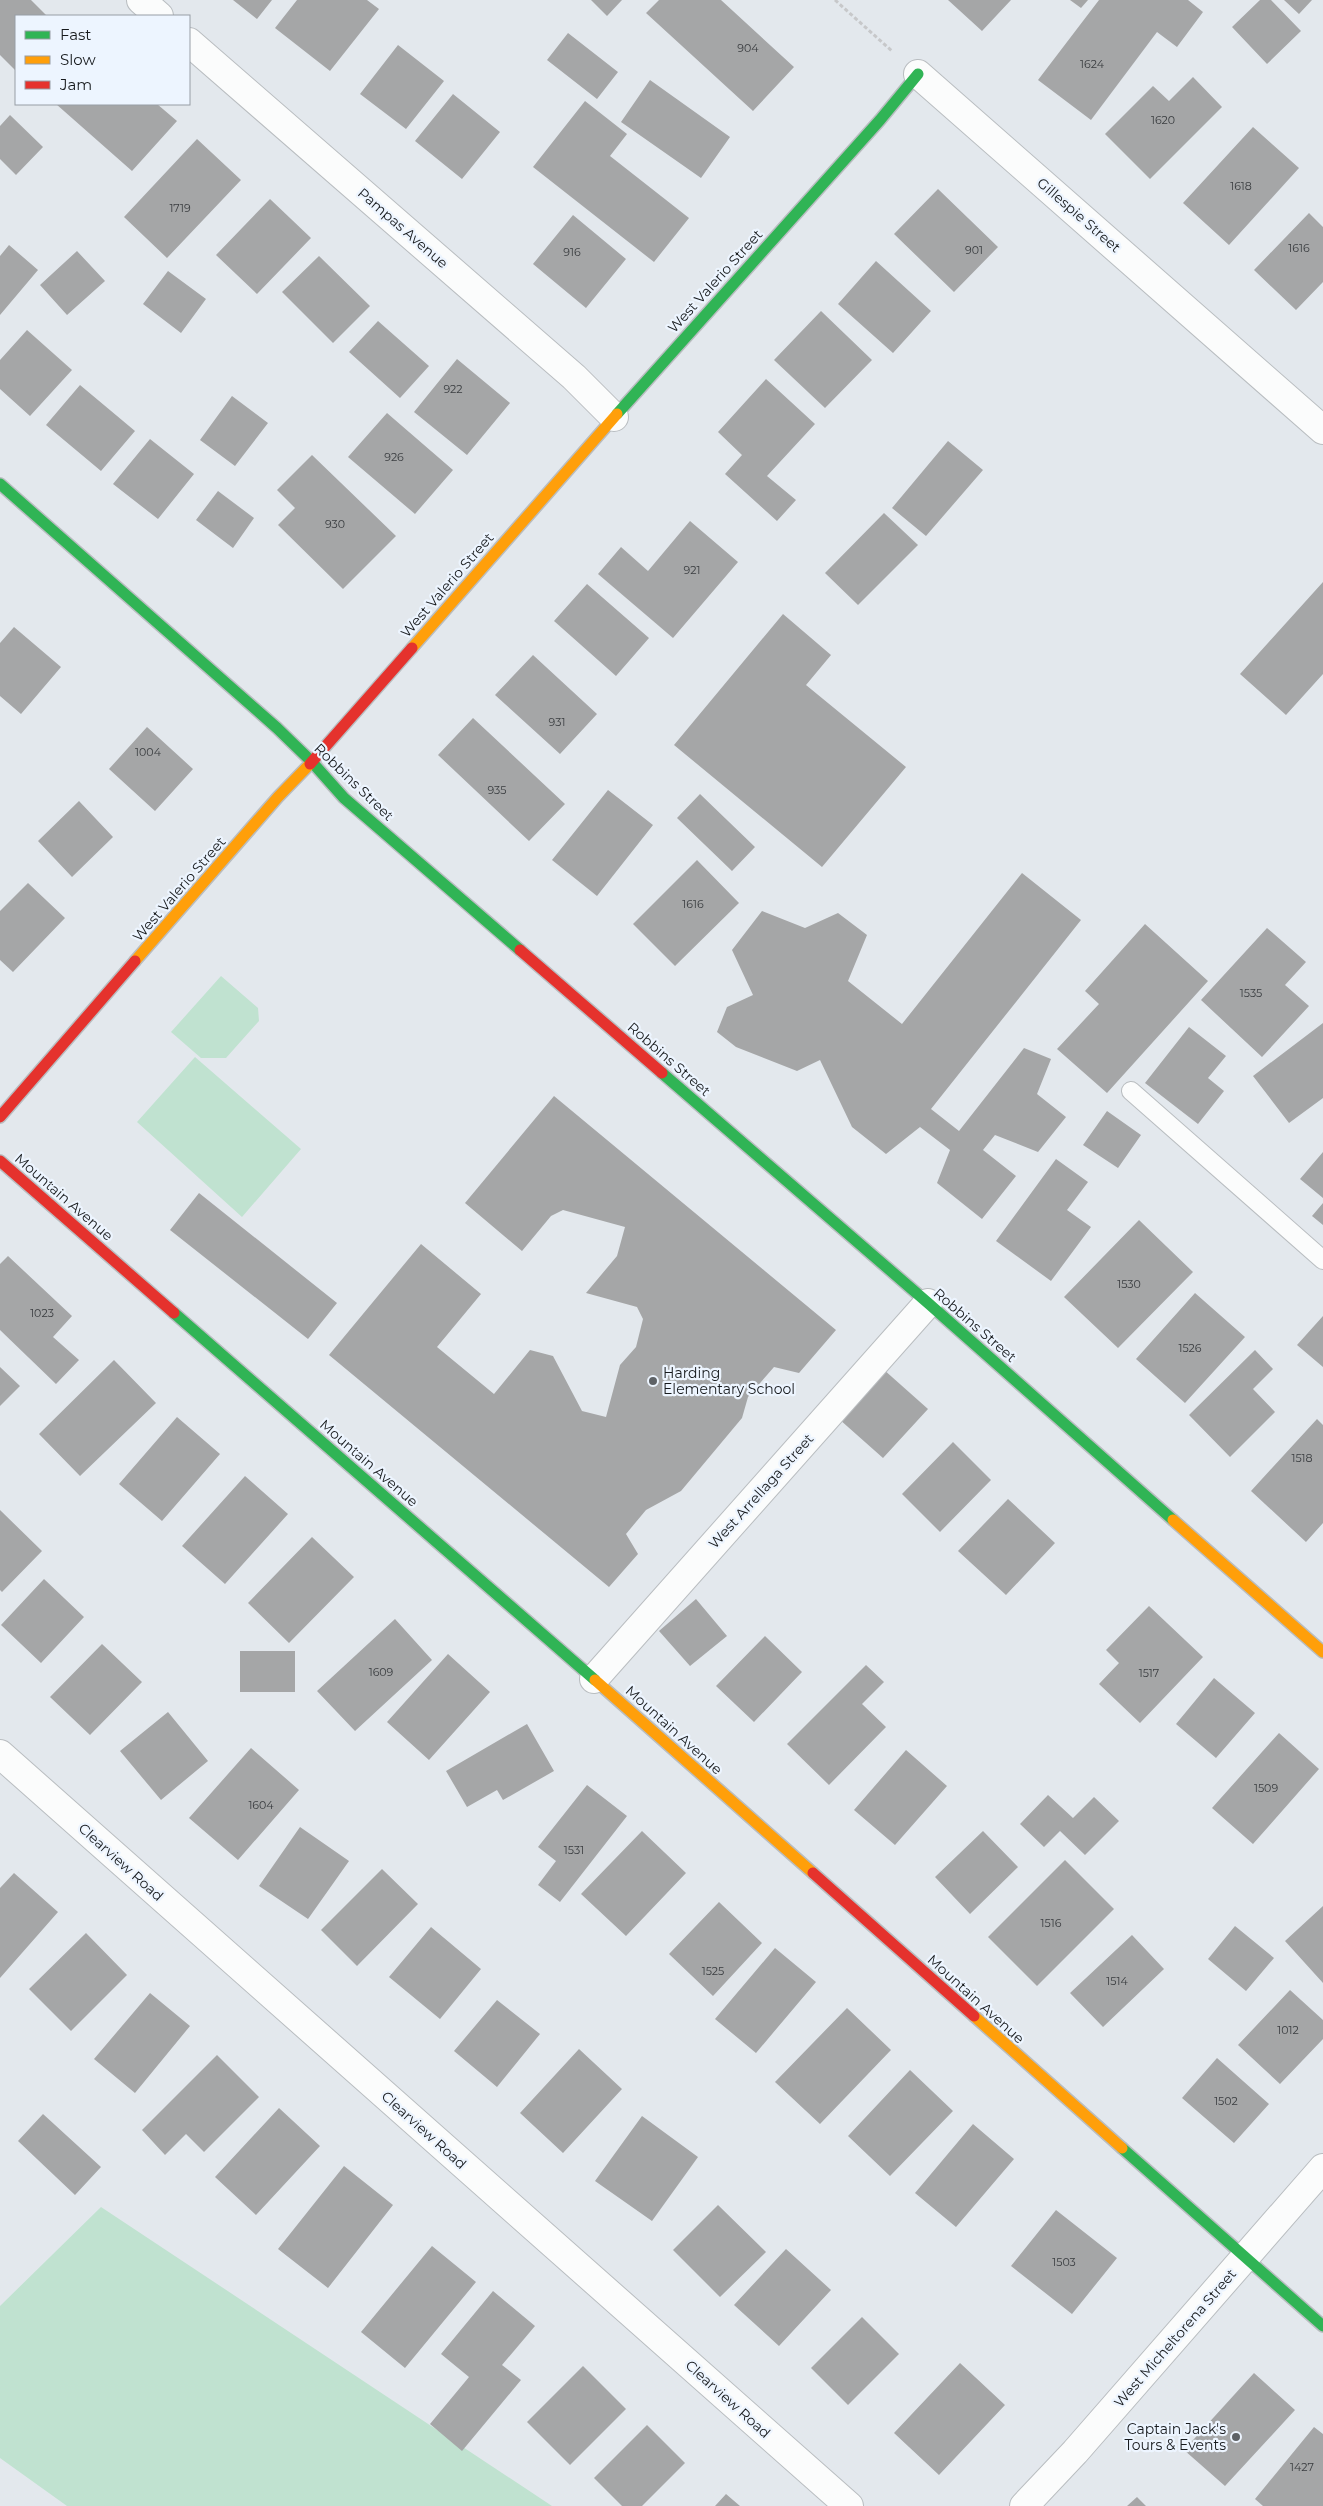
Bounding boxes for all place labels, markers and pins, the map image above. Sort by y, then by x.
place label: Harding Elementary School [663,1364,795,1398]
marker: Harding Elementary School [647,1375,659,1387]
place label: Captain Jack's Tours & Events [1124,2420,1226,2454]
marker: Captain Jack's Tours & Events [1230,2431,1242,2443]

